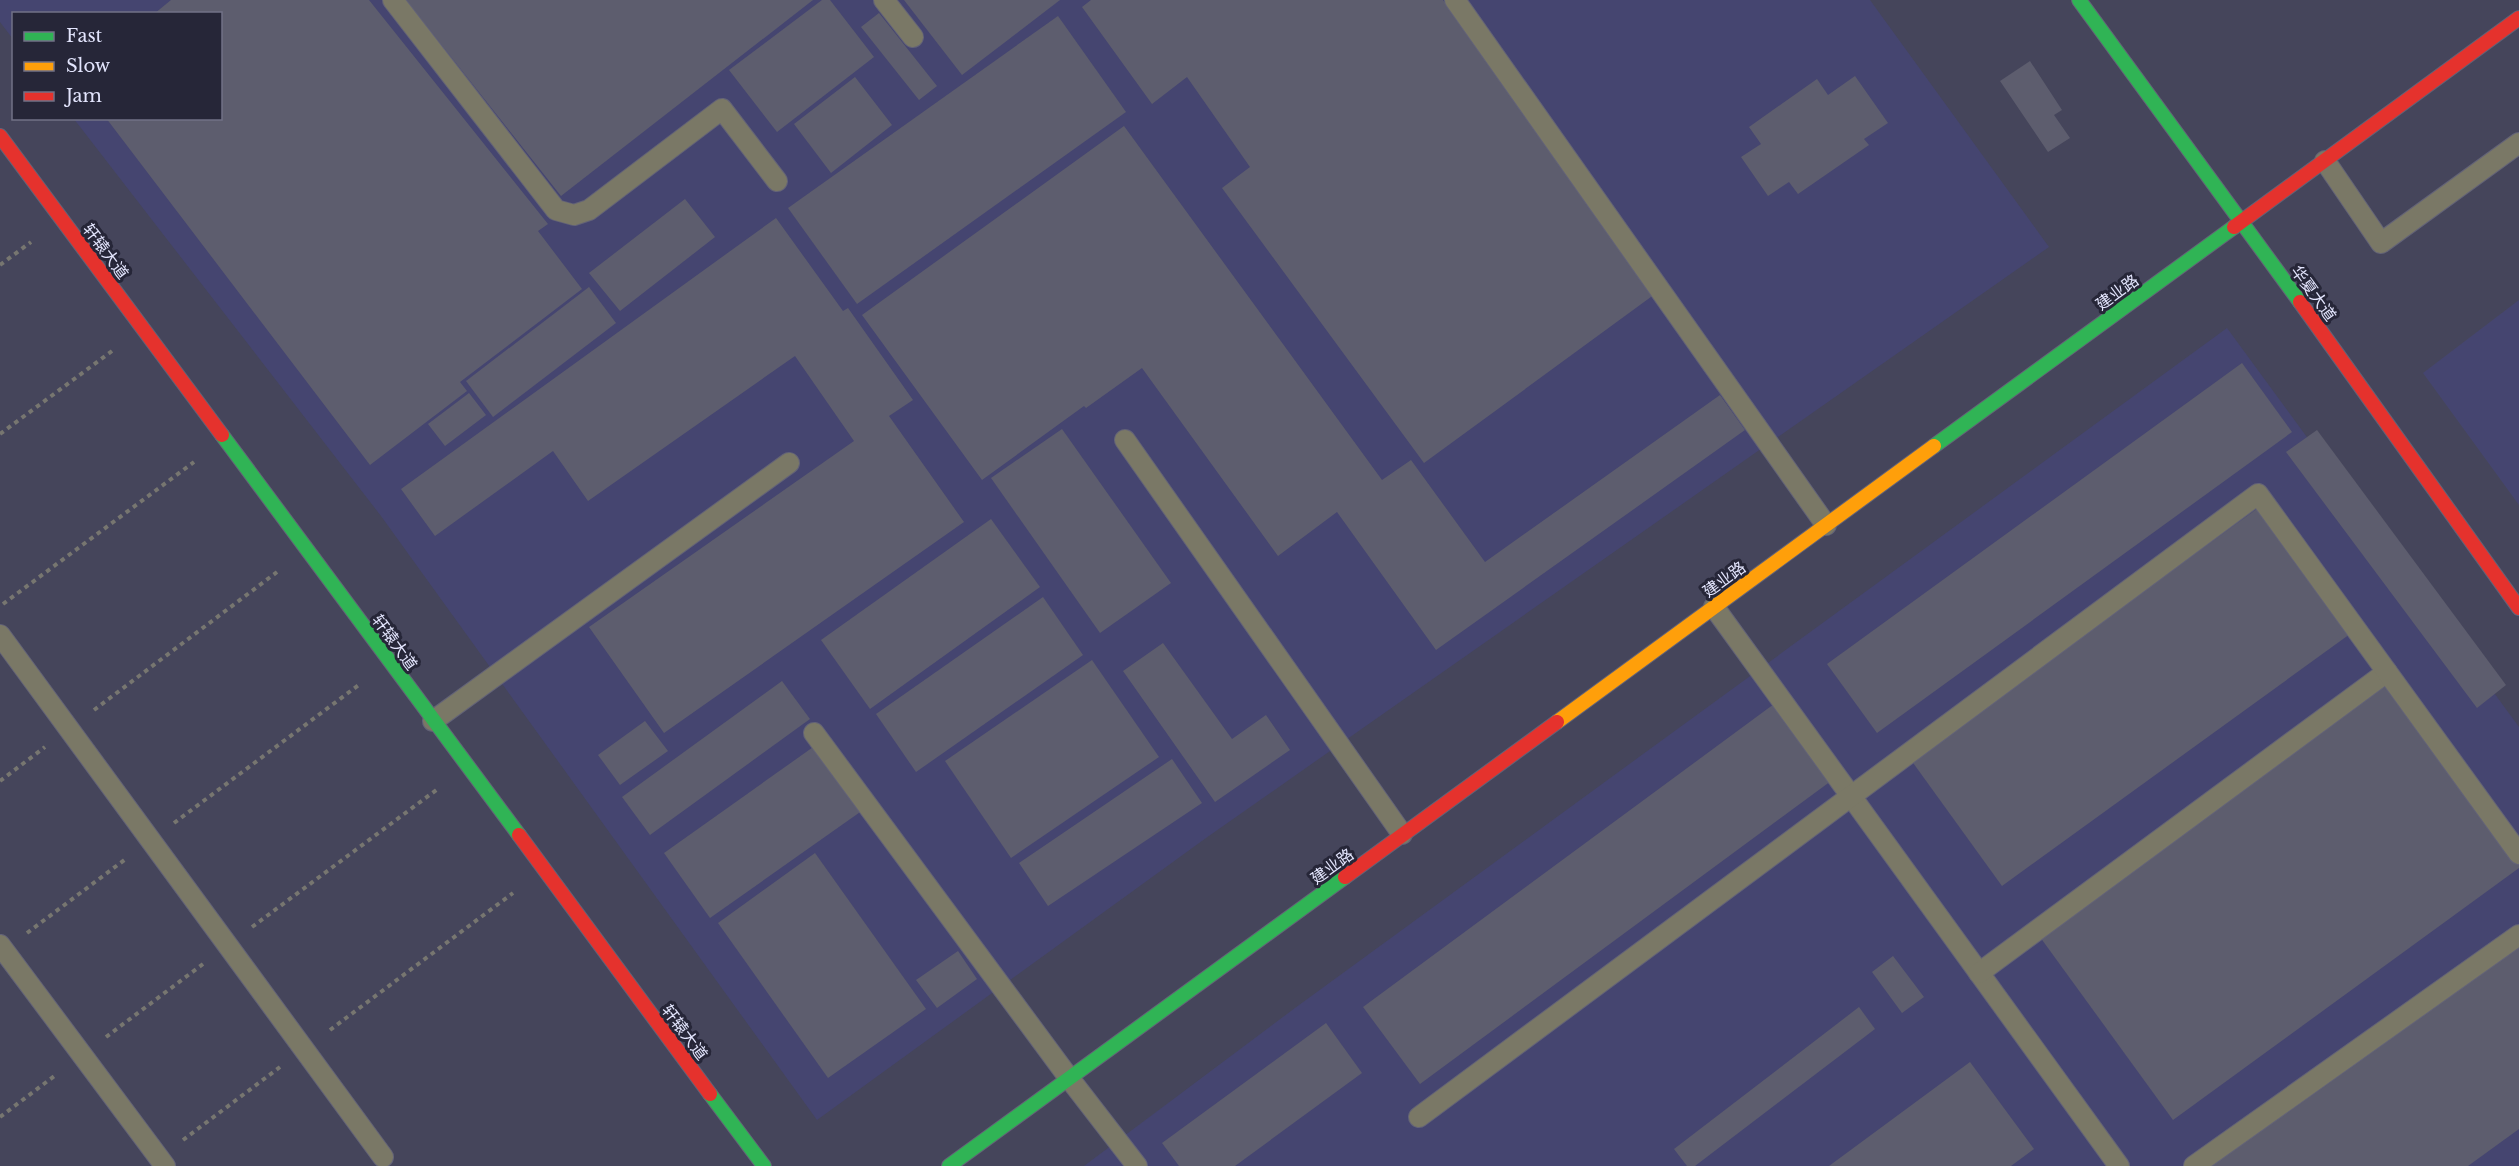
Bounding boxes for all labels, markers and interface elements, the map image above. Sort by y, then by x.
legend [12,12,222,120]
text: Fast [66,25,103,47]
text: Slow [66,55,111,77]
text: Jam [64,85,102,107]
street label: 轩辕大道 [79,219,133,283]
street label: 华夏大道 [2287,261,2341,325]
street label: 建业路 [2092,270,2142,314]
street label: 建业路 [1699,557,1749,601]
street label: 轩辕大道 [368,610,422,674]
street label: 建业路 [1307,844,1357,888]
street label: 轩辕大道 [658,1000,712,1064]

